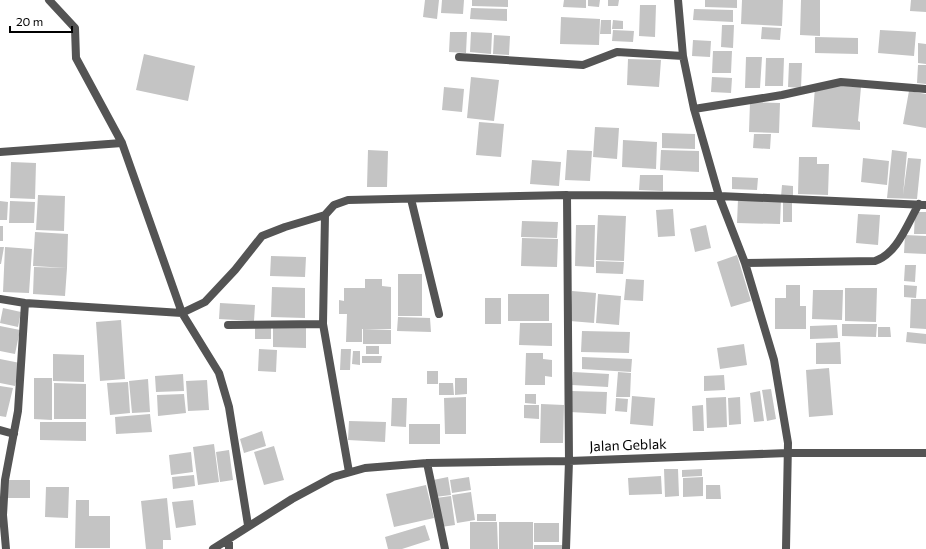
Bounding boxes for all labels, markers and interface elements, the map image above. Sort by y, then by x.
scale bar [10,8,72,34]
text: 20 m [16,14,43,28]
street label: Jalan Geblak [589,435,667,454]

